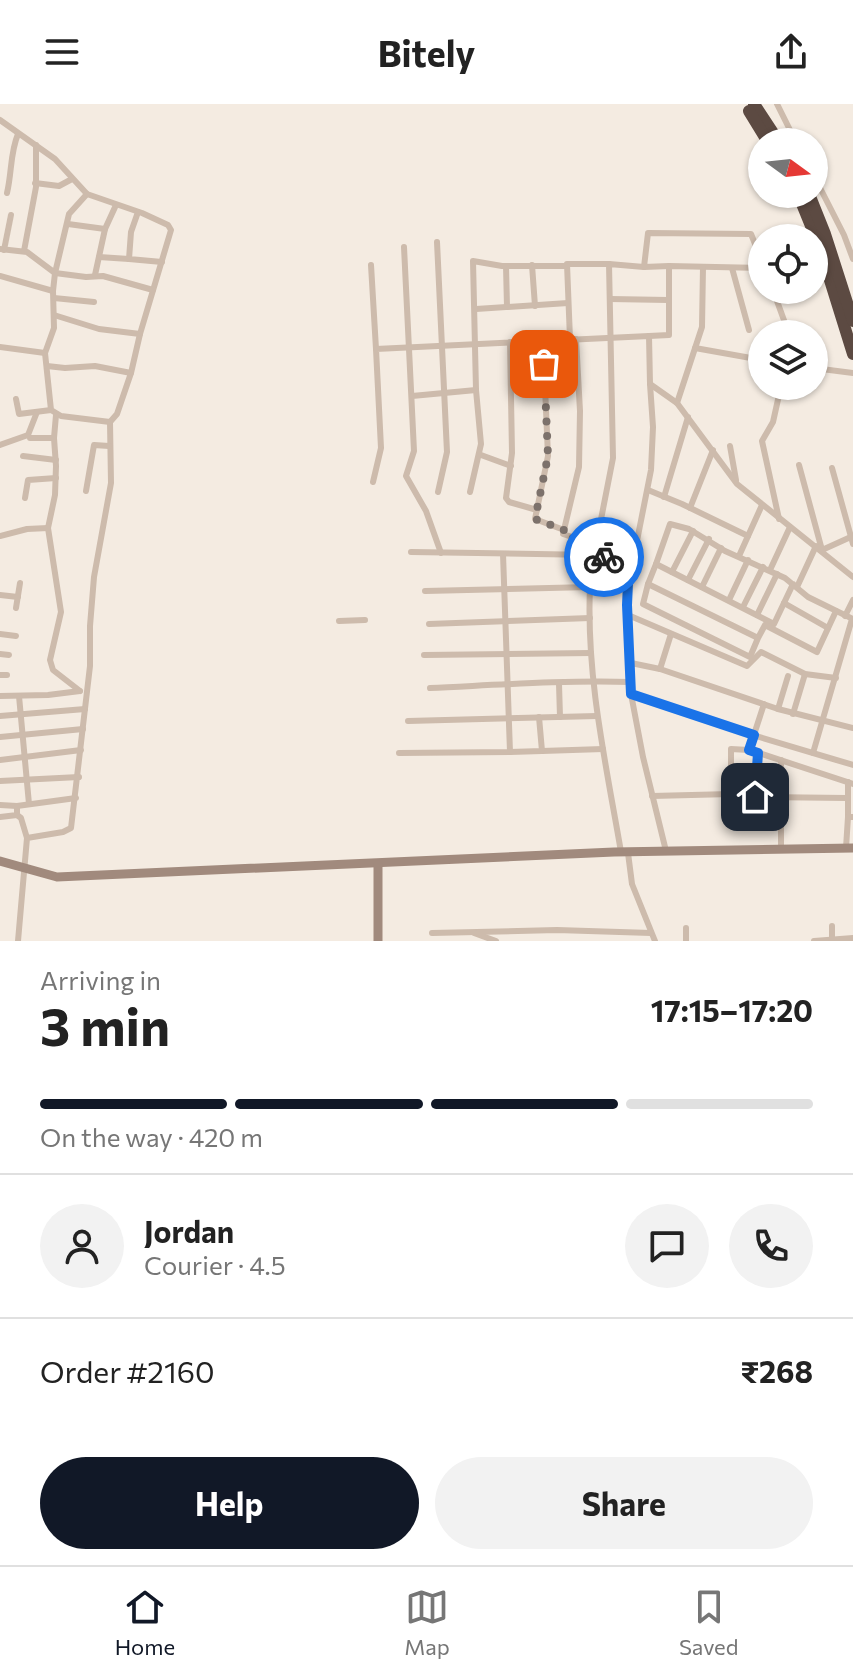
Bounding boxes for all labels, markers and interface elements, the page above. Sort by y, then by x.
icon: menu [40,30,84,74]
text: Bitely [378,30,475,74]
icon: share [769,30,813,74]
north arrow [748,128,828,208]
map controls [748,128,828,400]
button: locate [748,224,828,304]
button: layers [748,320,828,400]
pin [510,330,578,398]
icon: bag [522,342,566,386]
courier [564,517,644,597]
icon: bike [582,535,626,579]
pin [721,763,789,831]
icon: home [733,775,777,819]
text: Arriving in [40,964,161,995]
text: 17:15–17:20 [651,991,813,1028]
text: 3 min [40,993,170,1057]
text: On the way · 420 m [40,1121,263,1152]
button: person [40,1204,124,1288]
button: chat [625,1204,709,1288]
button: phone [729,1204,813,1288]
text: Jordan [144,1212,234,1249]
text: Courier · 4.5 [144,1249,286,1280]
text: Order #2160 [40,1352,215,1389]
text: ₹268 [740,1352,813,1389]
button: Help [40,1457,419,1549]
button: Share [435,1457,813,1549]
tab: Home [115,1585,175,1660]
tab: Map [404,1585,450,1660]
tab: Saved [679,1585,738,1660]

